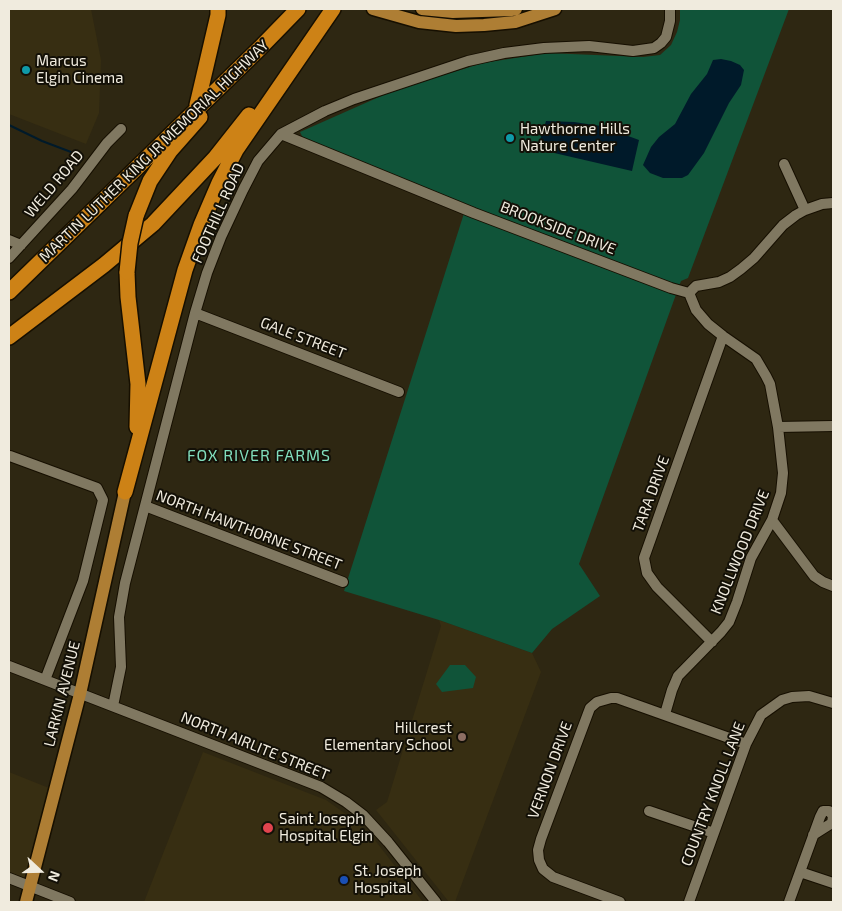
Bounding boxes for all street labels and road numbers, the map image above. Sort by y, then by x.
street label: MARTIN LUTHER KING JR MEMORIAL HIGHWAY [36,36,272,266]
street label: WELD ROAD [21,147,87,221]
street label: FOOTHILL ROAD [188,160,248,266]
street label: BROOKSIDE DRIVE [498,198,618,258]
street label: GALE STREET [258,313,348,363]
street label: TARA DRIVE [629,453,673,535]
street label: NORTH HAWTHORNE STREET [154,486,344,574]
street label: KNOLLWOOD DRIVE [707,487,773,617]
street label: LARKIN AVENUE [40,639,84,749]
street label: NORTH AIRLITE STREET [178,708,332,784]
street label: VERNON DRIVE [524,719,576,821]
street label: COUNTRY KNOLL LANE [677,719,749,869]

